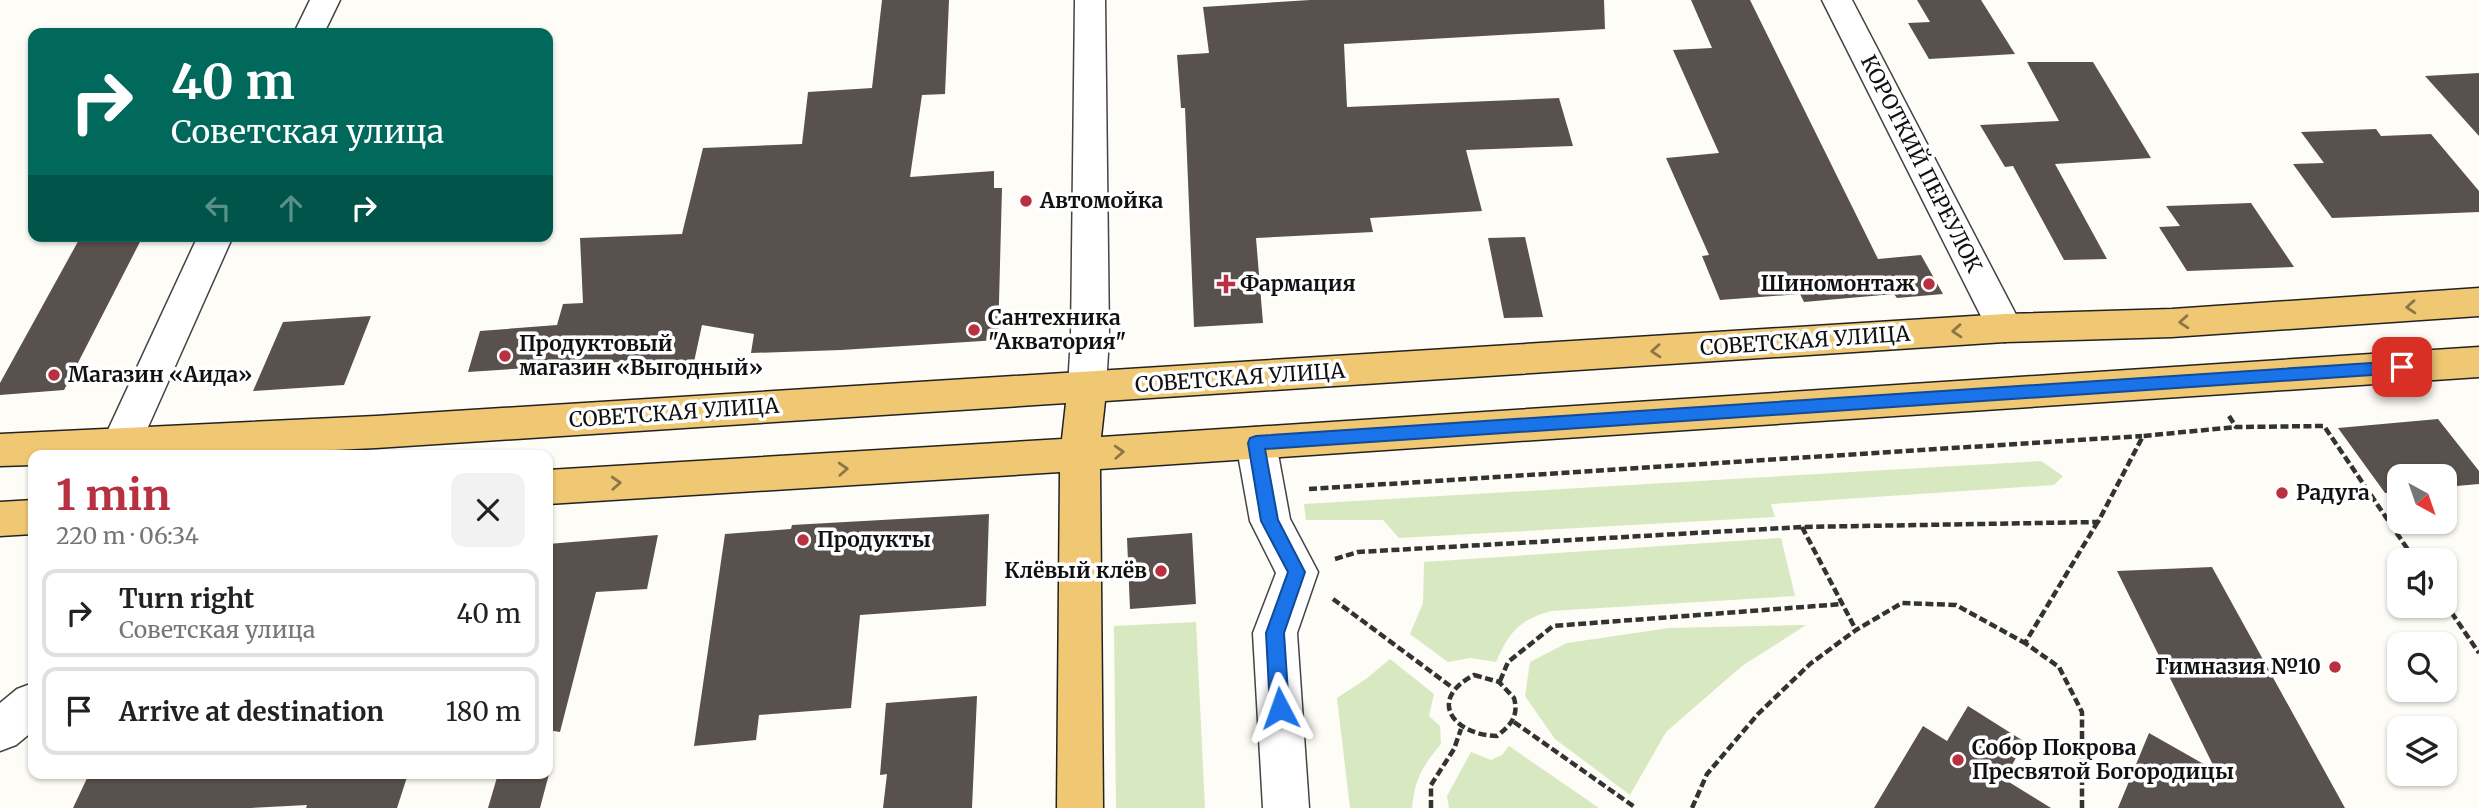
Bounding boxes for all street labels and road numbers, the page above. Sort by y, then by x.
street label: КОРОТКИЙ ПЕРЕУЛОК [1855,51,1988,277]
street label: СОВЕТСКАЯ УЛИЦА [1699,320,1911,361]
street label: СОВЕТСКАЯ УЛИЦА [1134,357,1346,398]
street label: СОВЕТСКАЯ УЛИЦА [568,392,780,433]

